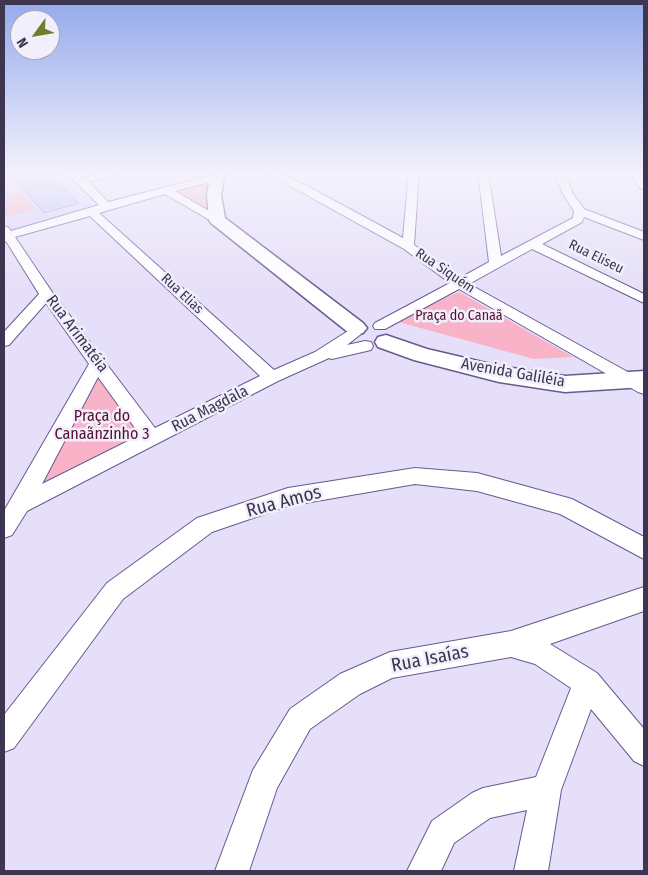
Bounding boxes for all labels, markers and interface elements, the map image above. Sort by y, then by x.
north arrow [10,10,60,60]
text: N [13,35,32,51]
street label: Rua Eliseu [566,237,626,277]
street label: Rua Siquém [412,245,478,297]
street label: Rua Elias [157,270,207,318]
street label: Rua Arimatéia [42,292,112,376]
park label: Praça do Canaã [415,308,503,324]
street label: Avenida Galiléia [460,354,566,392]
street label: Rua Magdala [169,382,251,436]
park label: Praça do Canaãnzinho 3 [55,407,149,445]
street label: Rua Amos [244,481,324,523]
street label: Rua Isaías [389,640,471,678]

